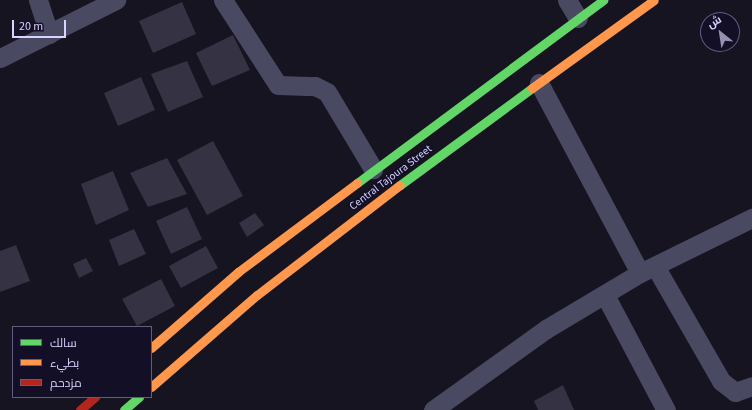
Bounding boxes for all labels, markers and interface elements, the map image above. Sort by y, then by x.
scale bar [14,12,68,38]
north arrow [700,12,740,52]
text: ش [704,12,724,32]
text: 20 m [19,18,43,35]
street label: Central Tajoura Street [347,143,435,213]
legend [12,326,152,398]
text: سالك [50,335,77,352]
text: بطيء [50,355,79,372]
text: مزدحم [50,375,82,392]

